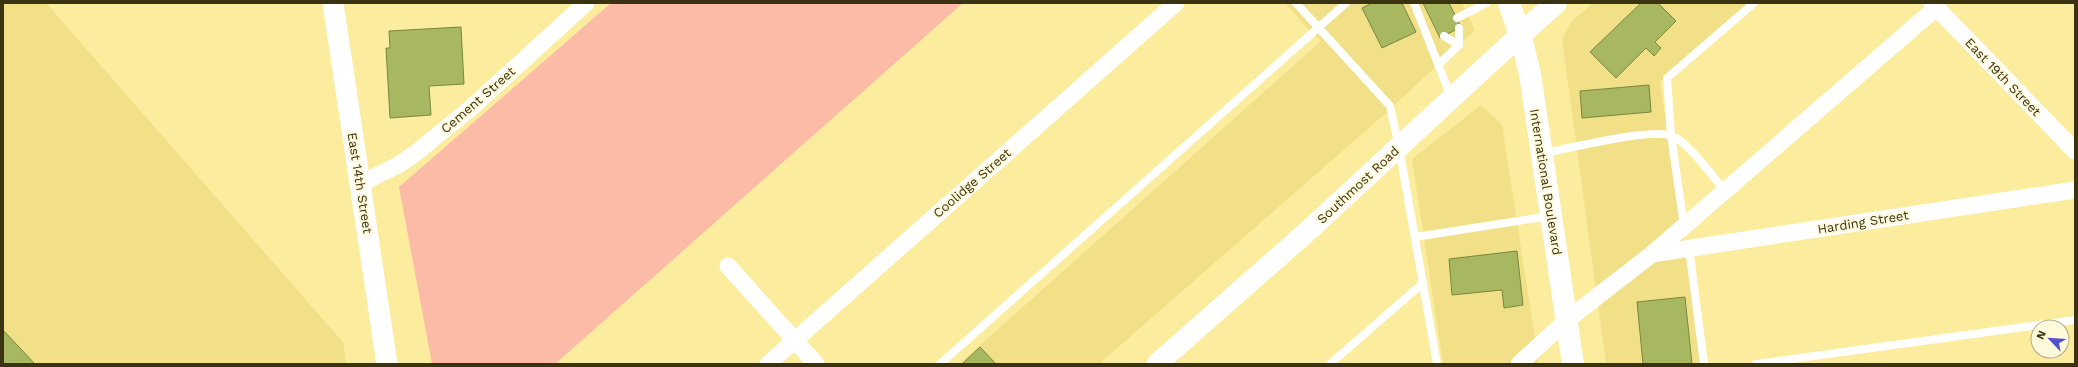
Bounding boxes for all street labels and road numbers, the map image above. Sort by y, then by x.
street label: East 19th Street [1962,35,2044,119]
street label: Cement Street [438,63,519,136]
street label: International Boulevard [1527,108,1565,256]
street label: East 14th Street [345,131,375,235]
street label: Southmost Road [1314,143,1402,227]
street label: Coolidge Street [930,145,1014,221]
street label: Harding Street [1816,207,1910,237]

